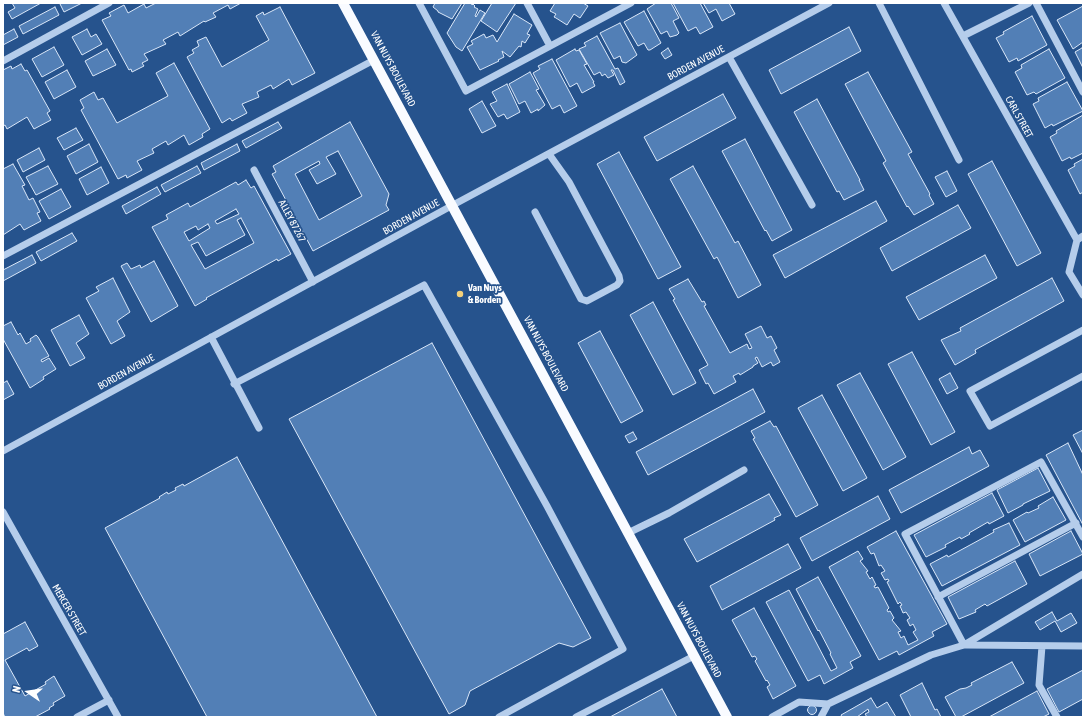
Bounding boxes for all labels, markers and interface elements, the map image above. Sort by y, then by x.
street label: VAN NUYS BOULEVARD [368,29,418,109]
street label: BORDEN AVENUE [666,43,726,83]
street label: CARL STREET [1003,94,1035,140]
street label: BORDEN AVENUE [381,197,441,237]
street label: ALLEY 87267 [276,198,308,244]
place label: Van Nuys & Borden [468,282,502,306]
marker: Van Nuys & Borden [455,289,465,299]
street label: VAN NUYS BOULEVARD [521,314,571,394]
street label: BORDEN AVENUE [96,352,156,392]
street label: MERCER STREET [49,582,89,638]
street label: VAN NUYS BOULEVARD [674,600,724,680]
north arrow [8,672,48,712]
text: N [10,685,23,694]

